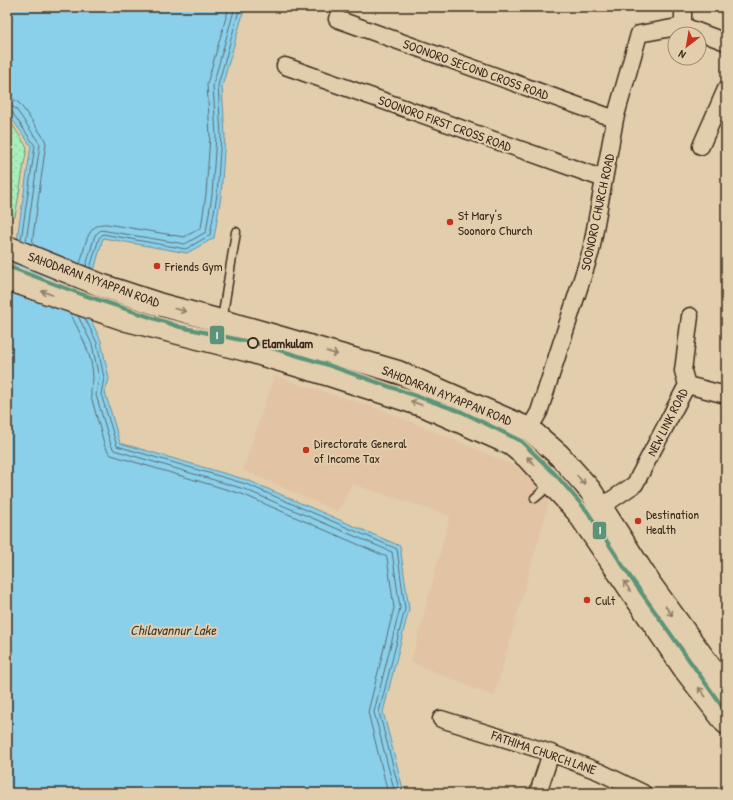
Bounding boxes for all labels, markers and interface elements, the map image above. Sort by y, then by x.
north arrow [667,26,707,66]
street label: SOONORO SECOND CROSS ROAD [401,34,552,104]
text: N [676,47,688,62]
street label: SOONORO FIRST CROSS ROAD [376,91,515,156]
street label: SOONORO CHURCH ROAD [576,151,618,272]
place label: St Mary's Soonoro Church [458,206,533,239]
marker: St Mary's Soonoro Church [445,217,455,227]
street label: SAHODARAN AYYAPPAN ROAD [26,247,163,311]
place label: Friends Gym [164,257,223,275]
marker: Friends Gym [152,261,162,271]
one-way arrow [40,289,53,296]
one-way arrow [174,307,187,314]
line badge: I [209,325,225,345]
text: I [216,328,219,342]
place label: Elamkulam [262,334,313,352]
marker: Elamkulam [247,337,259,349]
one-way arrow [326,350,339,357]
street label: SAHODARAN AYYAPPAN ROAD [379,361,516,430]
street label: NEW LINK ROAD [642,384,692,459]
one-way arrow [410,399,422,407]
place label: Directorate General of Income Tax [314,434,407,467]
marker: Directorate General of Income Tax [301,445,311,455]
one-way arrow [526,456,536,466]
one-way arrow [576,475,585,485]
place label: Destination Health [646,505,699,538]
marker: Destination Health [633,516,643,526]
line badge: I [592,521,607,540]
text: I [599,523,602,537]
one-way arrow [623,580,631,592]
place label: Cult [595,591,616,609]
marker: Cult [582,595,592,605]
one-way arrow [665,605,673,616]
water label: Chilavannur Lake [130,620,217,639]
one-way arrow [698,687,707,698]
street label: FATHIMA CHURCH LANE [488,725,599,778]

